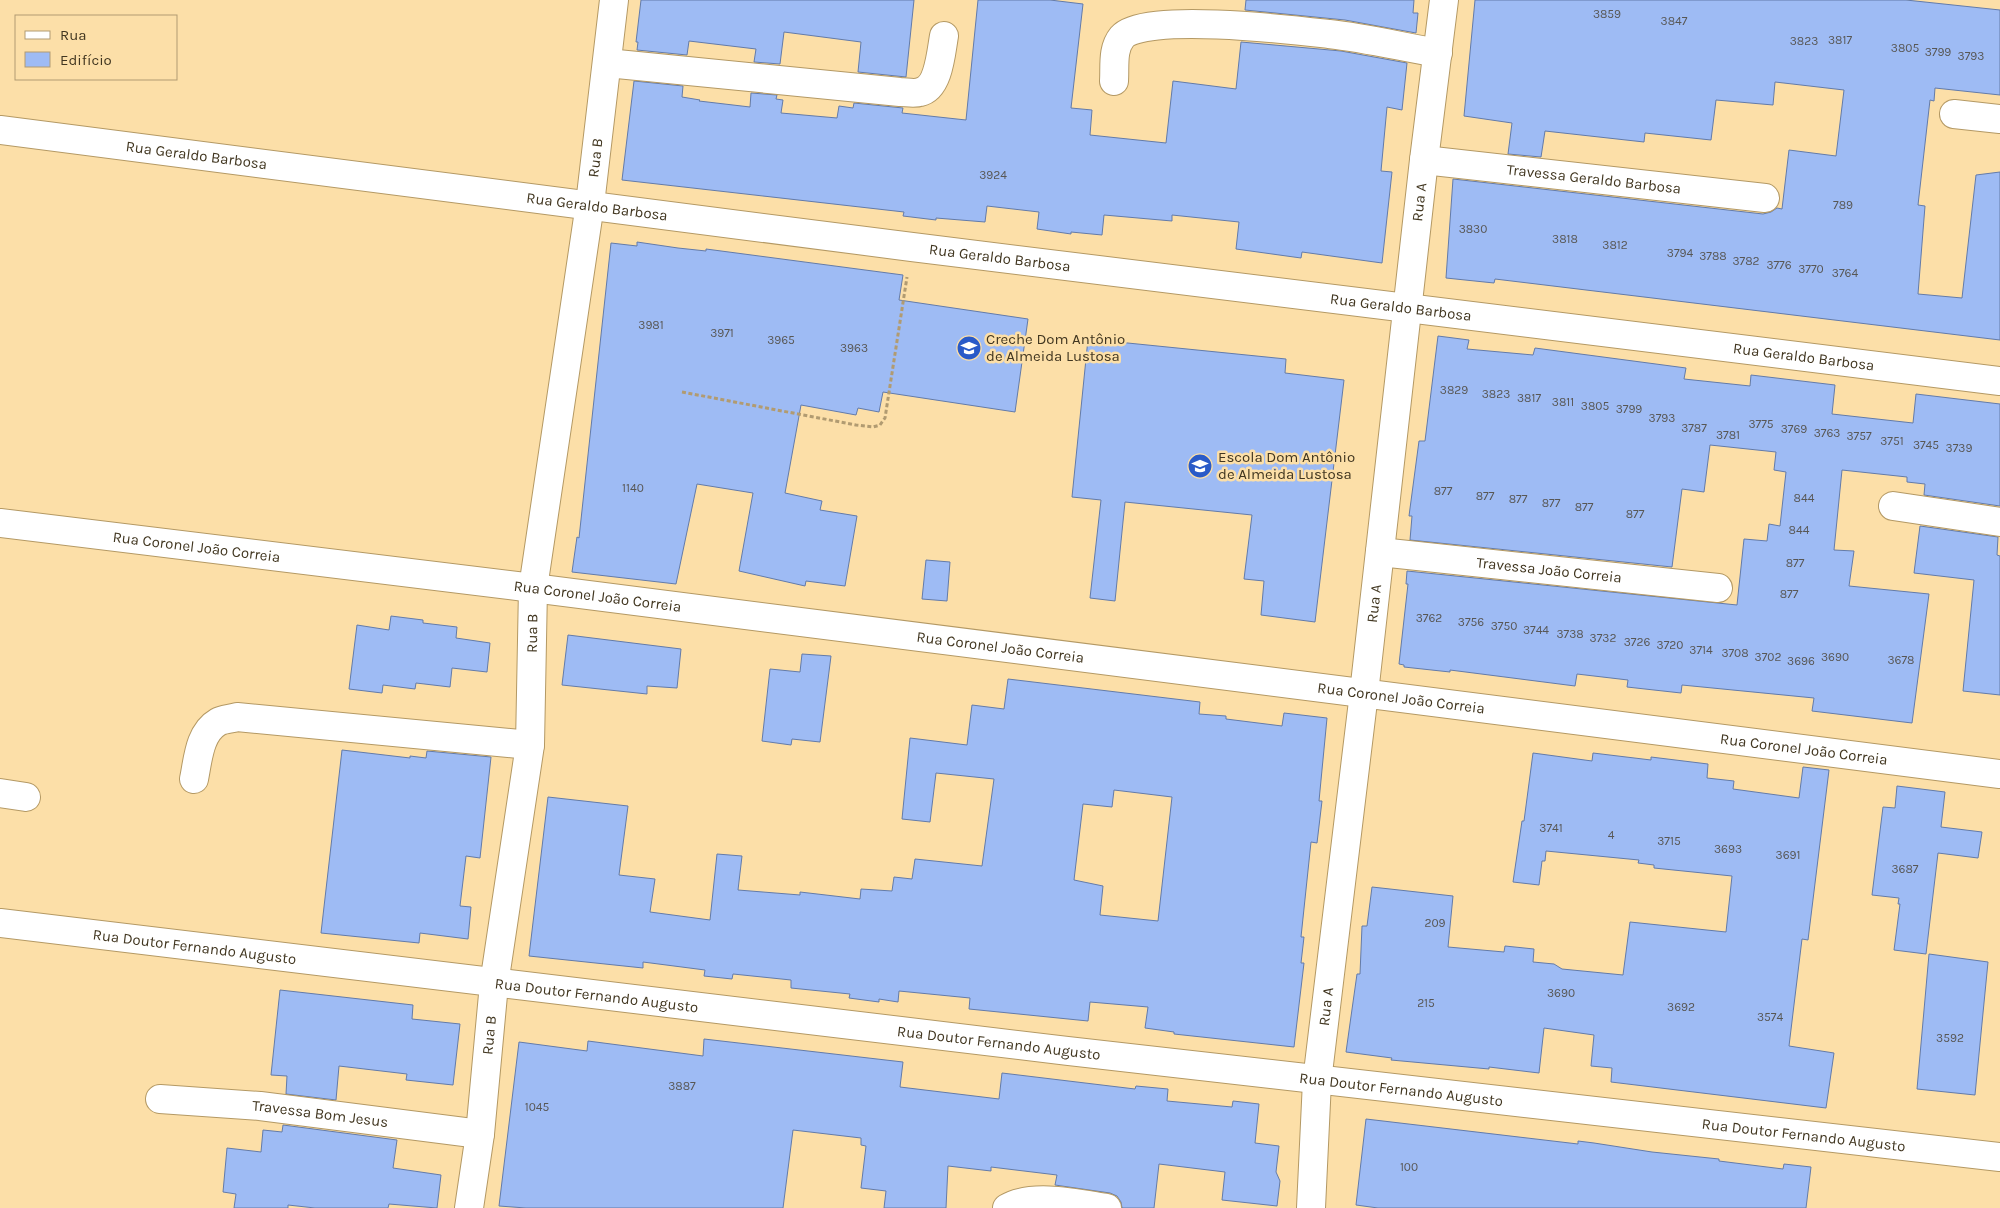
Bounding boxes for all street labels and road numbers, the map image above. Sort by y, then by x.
street label: Rua Geraldo Barbosa [125,137,268,173]
street label: Rua B [584,137,607,178]
street label: Travessa Geraldo Barbosa [1506,160,1682,198]
street label: Rua A [1408,181,1430,222]
street label: Rua Geraldo Barbosa [525,189,669,225]
street label: Rua Geraldo Barbosa [928,240,1072,275]
street label: Rua Geraldo Barbosa [1329,290,1473,325]
street label: Rua Geraldo Barbosa [1732,339,1876,374]
street label: Rua Coronel João Correia [112,528,281,566]
street label: Travessa João Correia [1475,553,1623,587]
street label: Rua Coronel João Correia [513,577,682,616]
street label: Rua A [1363,583,1385,624]
street label: Rua B [523,613,542,653]
street label: Rua Coronel João Correia [915,628,1085,667]
street label: Rua Coronel João Correia [1316,679,1486,718]
street label: Rua Coronel João Correia [1719,730,1889,769]
street label: Rua Doutor Fernando Augusto [92,925,297,968]
street label: Rua Doutor Fernando Augusto [494,974,699,1016]
street label: Rua A [1315,986,1337,1027]
street label: Rua B [478,1015,500,1056]
street label: Rua Doutor Fernando Augusto [896,1022,1102,1064]
street label: Rua Doutor Fernando Augusto [1298,1069,1504,1110]
street label: Travessa Bom Jesus [252,1096,389,1131]
street label: Rua Doutor Fernando Augusto [1701,1115,1906,1155]

